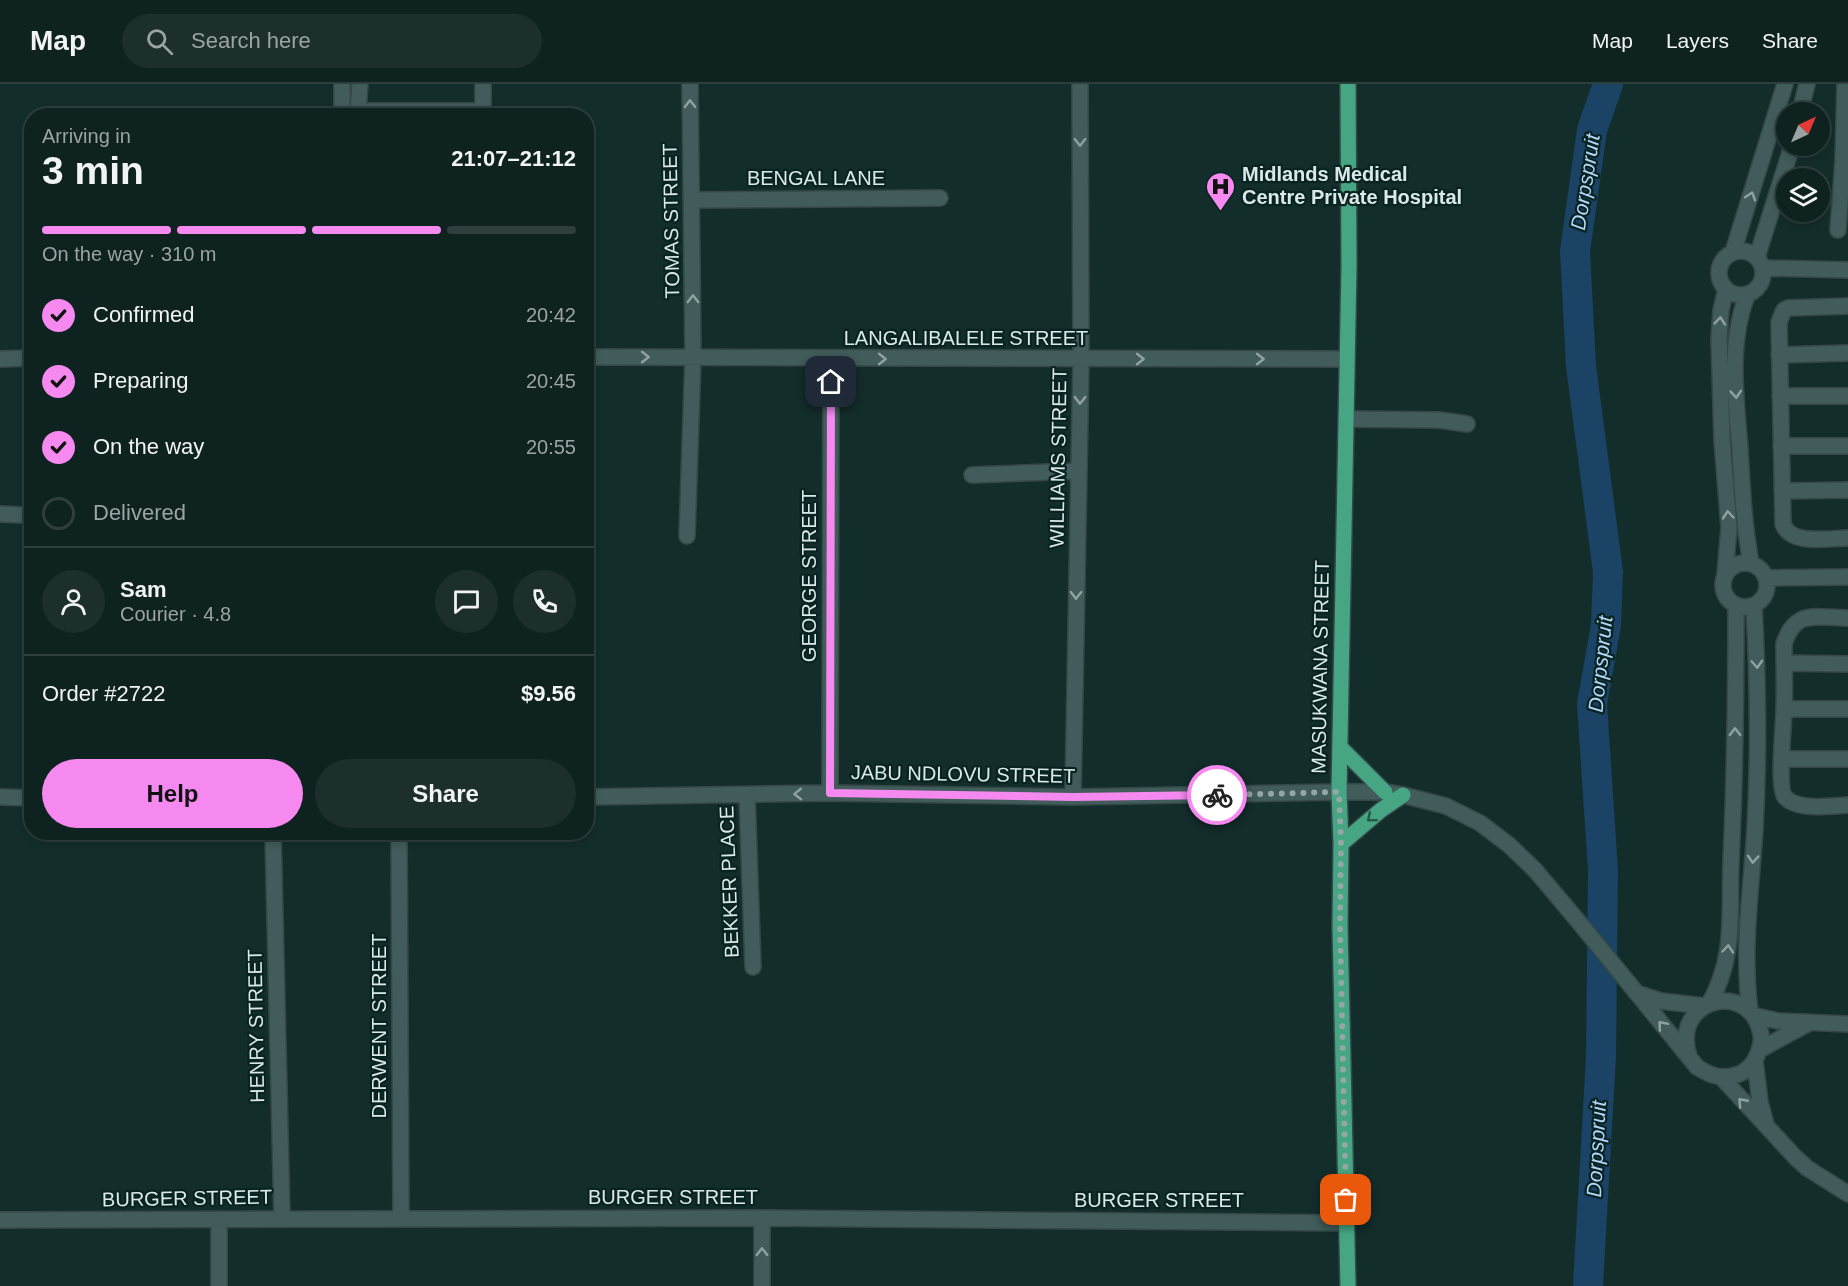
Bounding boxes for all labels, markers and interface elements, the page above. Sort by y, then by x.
search box [122,14,542,68]
text: Map [30,25,86,56]
icon: search [143,25,176,58]
text: Search here [191,28,311,53]
text: Map [1592,29,1633,52]
text: Layers [1666,29,1729,52]
text: Share [1762,29,1818,52]
one-way arrow [684,99,697,108]
north arrow [1776,102,1830,156]
map controls [1776,102,1830,222]
text: Arriving in [42,125,131,147]
water label: Dorpspruit [1566,131,1604,232]
one-way arrow [1074,138,1086,147]
street label: TOMAS STREET [659,143,683,299]
text: 21:07–21:12 [451,146,576,171]
text: 3 min [42,149,144,192]
place label: Midlands Medical Centre Private Hospital [1242,163,1462,208]
street label: BENGAL LANE [747,167,885,189]
button: layers [1776,168,1830,222]
hospital icon: Midlands Medical Centre Private Hospital [1205,170,1237,212]
one-way arrow [1744,191,1756,202]
text: On the way · 310 m [42,243,217,265]
one-way arrow [687,294,699,303]
icon: check [42,299,75,332]
text: Confirmed [93,302,194,327]
text: 20:42 [526,304,576,326]
one-way arrow [1713,316,1726,325]
street label: LANGALIBALELE STREET [844,327,1088,349]
one-way arrow [640,351,649,363]
one-way arrow [877,353,886,365]
one-way arrow [1135,353,1144,366]
one-way arrow [1255,353,1264,365]
pin [805,356,856,407]
icon: check [42,365,75,398]
icon: home [814,365,847,398]
text: Preparing [93,368,188,393]
street label: WILLIAMS STREET [1045,368,1071,548]
text: 20:45 [526,370,576,392]
one-way arrow [1729,389,1742,398]
one-way arrow [1074,396,1086,405]
icon: check [42,431,75,464]
text: On the way [93,434,204,459]
text: 20:55 [526,436,576,458]
street label: GEORGE STREET [798,490,820,662]
text: Delivered [93,500,186,525]
one-way arrow [1722,511,1735,520]
street label: MASUKWANA STREET [1307,560,1333,774]
button: person [42,570,105,633]
button: chat [435,570,498,633]
button: phone [513,570,576,633]
text: Sam [120,577,166,602]
one-way arrow [1070,591,1083,600]
text: Courier · 4.8 [120,603,231,625]
water label: Dorpspruit [1583,613,1617,713]
one-way arrow [1750,660,1763,669]
text: Order #2722 [42,681,166,706]
text: $9.56 [521,681,576,706]
one-way arrow [1729,727,1741,736]
button: Help [42,759,303,828]
button: Share [315,759,576,828]
street label: JABU NDLOVU STREET [851,761,1075,787]
courier [1187,765,1247,825]
icon: bike [1201,779,1234,812]
one-way arrow [793,787,802,800]
street label: BEKKER PLACE [715,806,743,958]
one-way arrow [1367,811,1378,822]
one-way arrow [1746,854,1759,863]
street label: DERWENT STREET [368,934,390,1118]
one-way arrow [1721,945,1734,954]
street label: HENRY STREET [244,949,268,1103]
one-way arrow [1659,1021,1670,1032]
one-way arrow [1739,1098,1750,1109]
water label: Dorpspruit [1582,1099,1610,1198]
pin [1320,1174,1371,1225]
icon: bag [1329,1183,1362,1216]
street label: BURGER STREET [102,1186,272,1210]
street label: BURGER STREET [588,1186,758,1208]
street label: BURGER STREET [1074,1189,1244,1211]
one-way arrow [756,1248,768,1257]

